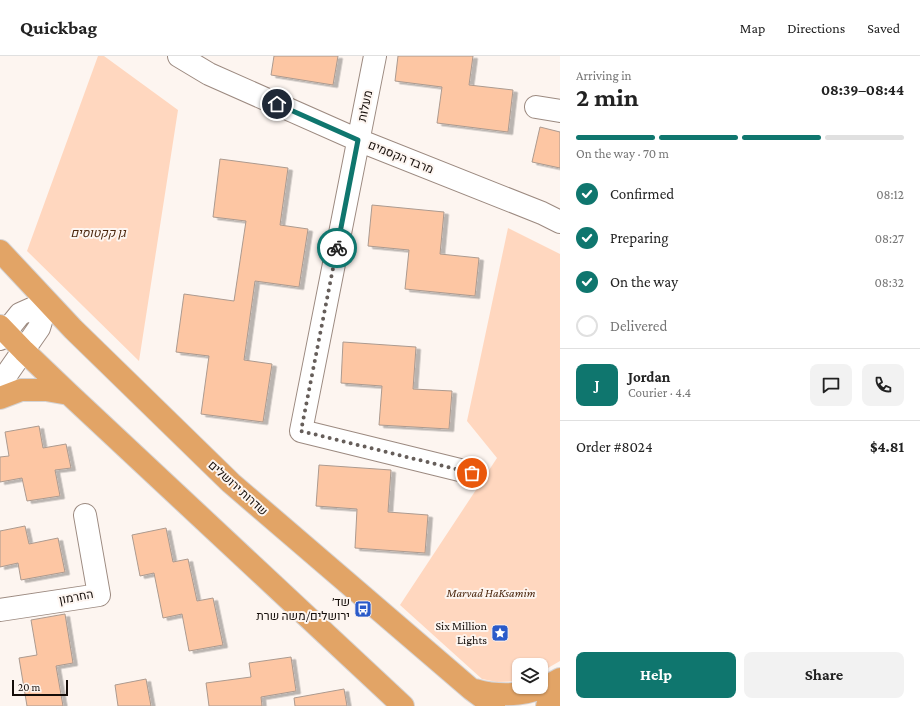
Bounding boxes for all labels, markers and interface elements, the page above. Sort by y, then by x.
text: Quickbag [20,17,97,38]
text: Map [740,20,765,36]
text: Directions [787,20,845,36]
text: Saved [867,20,900,36]
text: Arriving in [576,68,632,83]
text: 08:39–08:44 [821,82,904,98]
text: 2 min [576,83,639,112]
pin [260,87,294,121]
street label: מעלות [355,89,375,123]
icon: home [266,93,288,115]
street label: מרבד הקסמים [366,138,436,176]
text: On the way · 70 m [576,146,669,161]
icon: check [576,183,598,205]
text: Confirmed [610,186,674,202]
text: 08:12 [876,187,904,202]
park label: גן קקטוסים [70,226,127,240]
icon: check [576,227,598,249]
courier [317,228,357,268]
text: Preparing [610,230,669,246]
text: 08:27 [875,231,904,246]
icon: bike [326,237,348,259]
icon: check [576,271,598,293]
text: On the way [610,274,678,290]
text: 08:32 [874,275,904,290]
text: Delivered [610,318,667,334]
button: chat [810,364,852,406]
button: phone [862,364,904,406]
text: Jordan [628,369,670,385]
text: J [594,377,600,393]
text: Courier · 4.4 [628,385,691,400]
text: Order #8024 [576,439,653,455]
text: $4.81 [870,439,904,455]
pin [455,456,489,490]
street label: שדרות ירושלים [205,458,271,518]
icon: bag [461,462,483,484]
park label: Marvad HaKsamim [445,586,536,600]
street label: החרמון [58,587,94,607]
place label: שד׳ ירושלים/משה שרת [256,595,350,623]
bus stop icon: שד׳ ירושלים/משה שרת [353,599,373,619]
place label: Six Million Lights [435,619,488,647]
place icon: Six Million Lights [490,623,510,643]
button: Help [576,652,736,698]
button: Share [744,652,904,698]
map controls [512,658,548,694]
button: layers [512,658,548,694]
scale bar [12,678,68,697]
text: 20 m [18,681,40,693]

